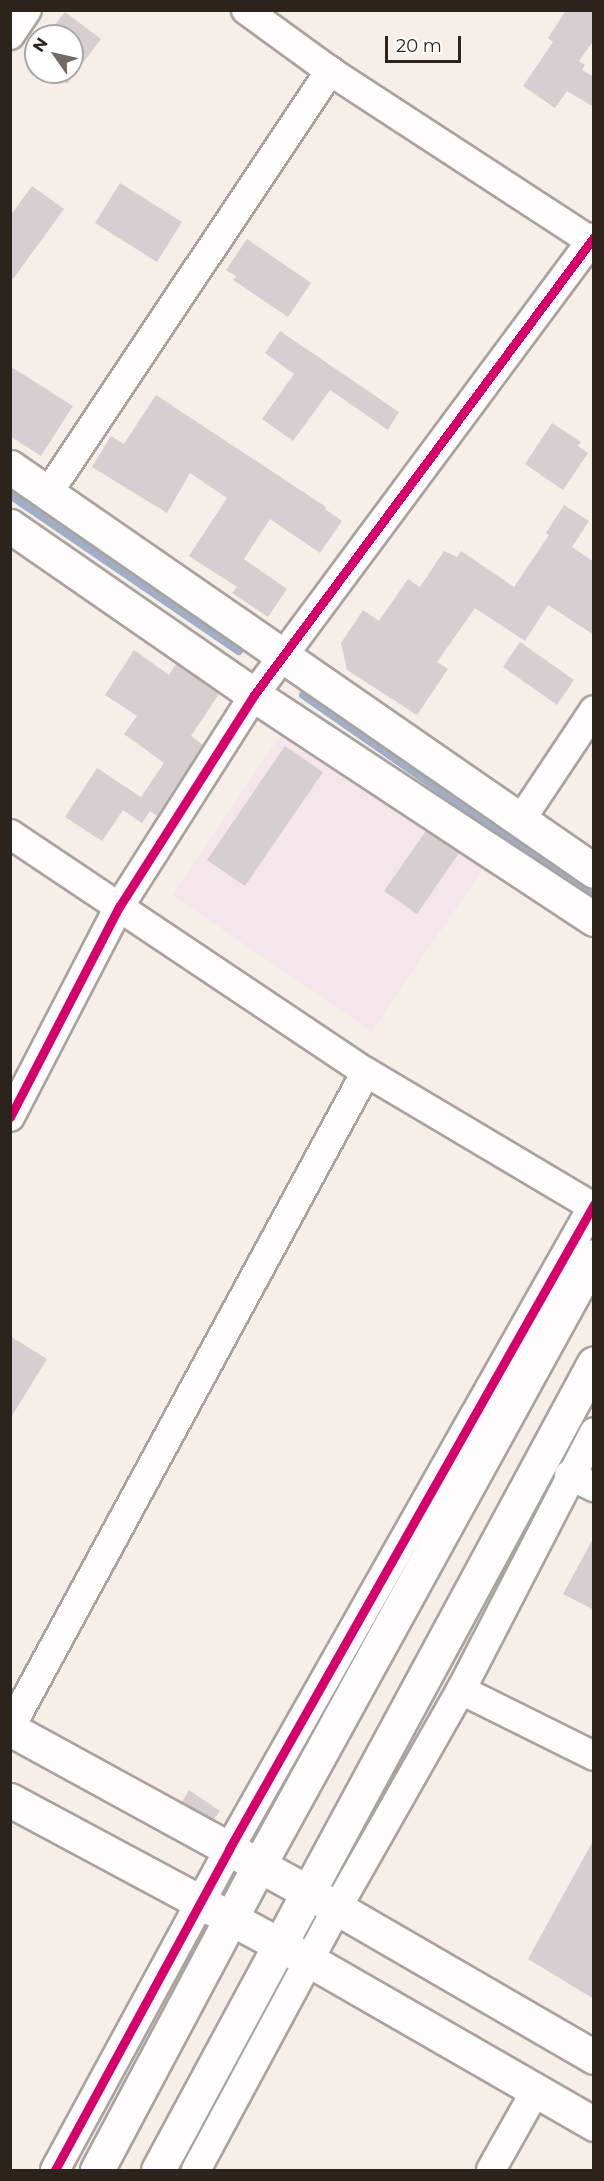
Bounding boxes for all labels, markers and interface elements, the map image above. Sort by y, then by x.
north arrow [24,24,84,84]
scale bar [388,24,464,62]
text: N [29,34,52,55]
text: 20 m [396,35,442,57]

